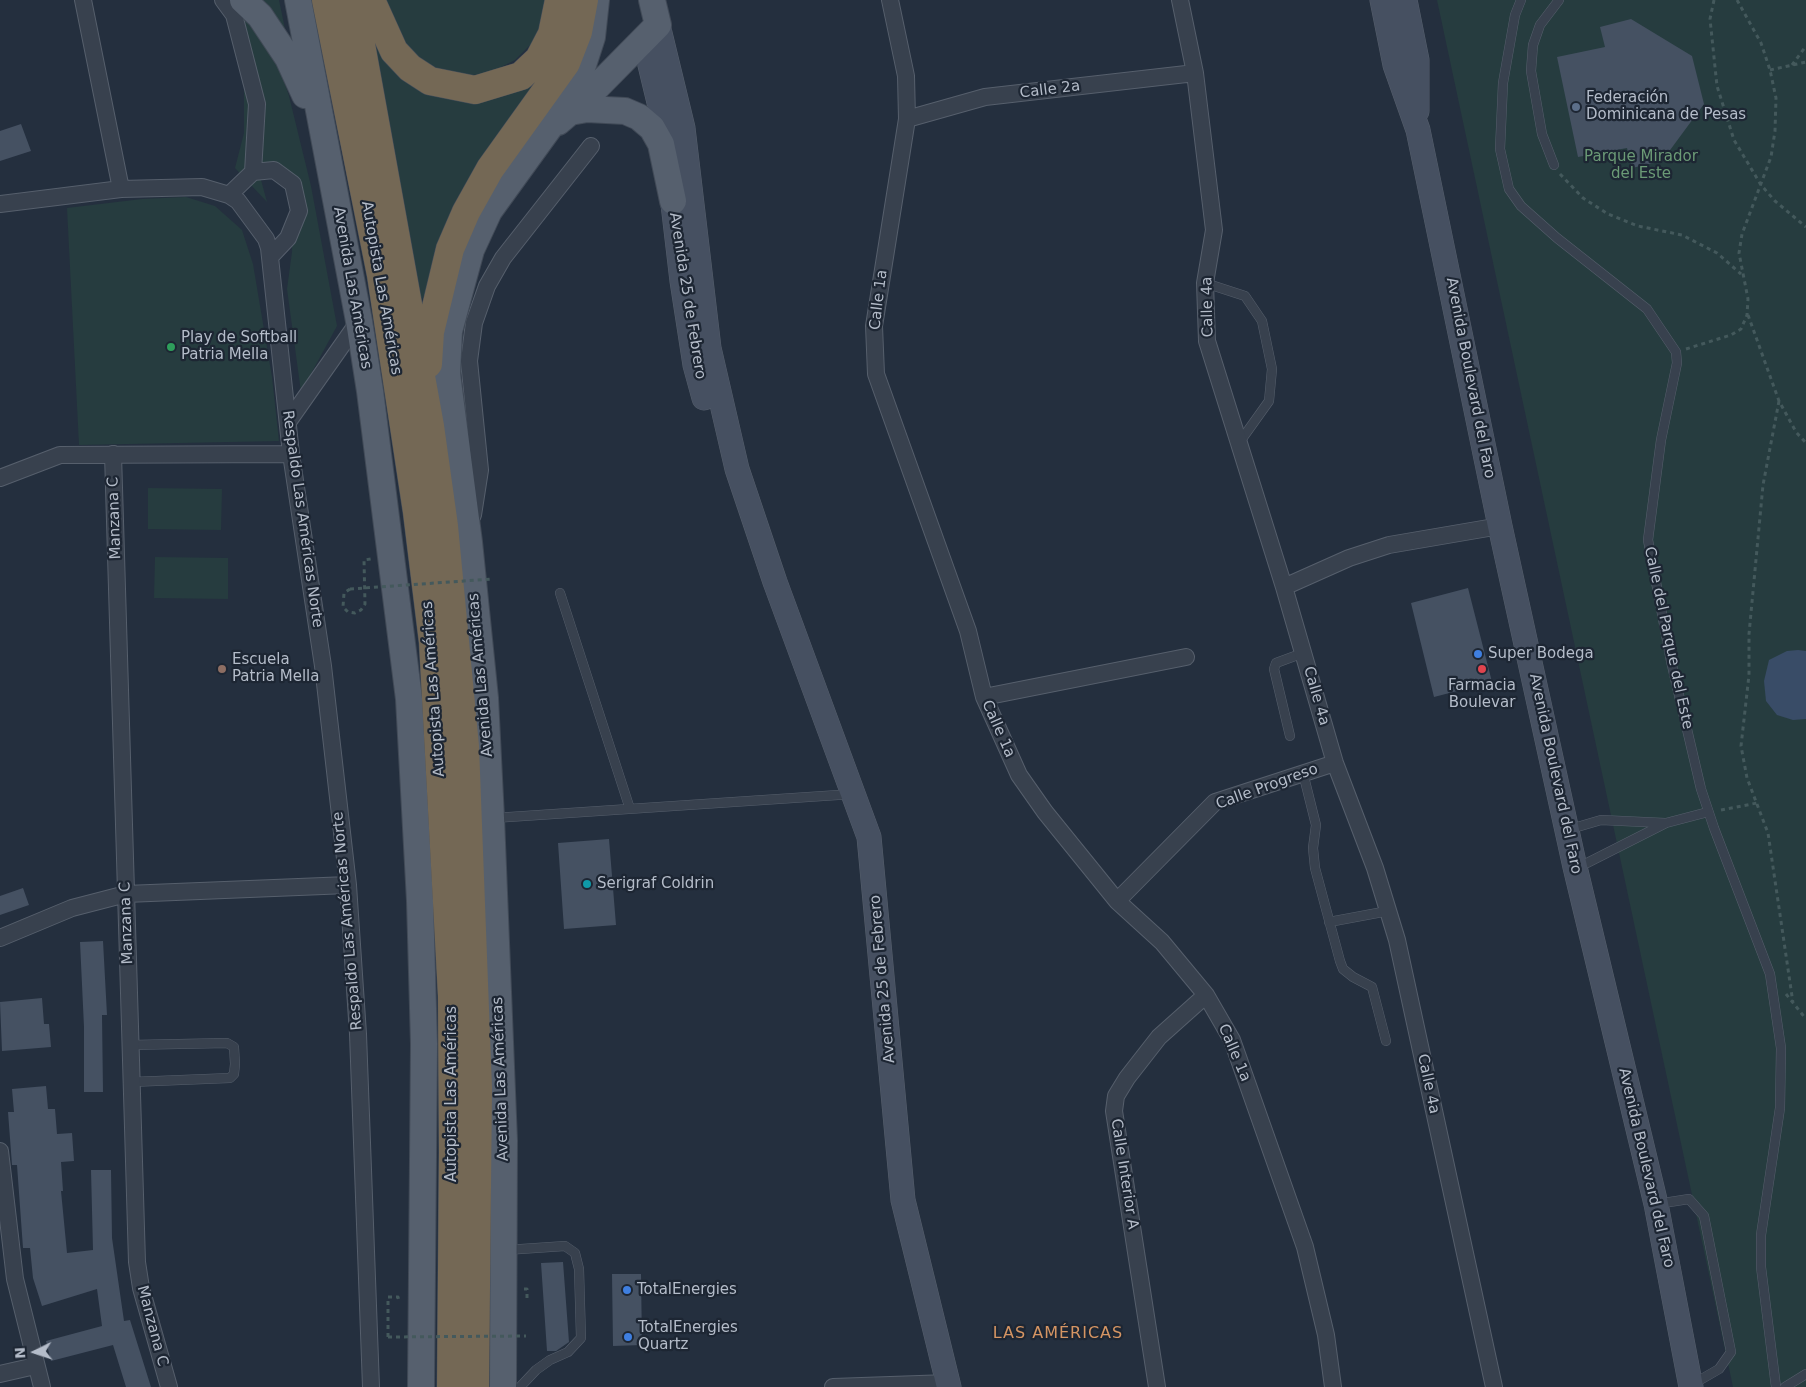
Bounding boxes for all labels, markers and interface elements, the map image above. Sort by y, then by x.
street label: Calle 2a [1019,77,1081,103]
place label: Federación Dominicana de Pesas [1586,89,1746,124]
marker: Federación Dominicana de Pesas [1570,101,1582,113]
park label: Parque Mirador del Este [1584,148,1698,183]
street label: Autopista Las Américas [357,200,405,376]
street label: Avenida Las Américas [329,205,375,371]
street label: Avenida 25 de Febrero [665,211,709,381]
street label: Calle 1a [866,269,892,331]
street label: Calle 4a [1198,276,1218,338]
street label: Avenida Boulevard del Faro [1442,276,1498,480]
place label: Play de Softball Patria Mella [181,329,297,364]
marker: Play de Softball Patria Mella [165,341,177,353]
street label: Respaldo Las Américas Norte [278,409,326,629]
street label: Manzana C [105,476,125,560]
street label: Calle del Parque del Este [1640,545,1696,731]
street label: Avenida Las Américas [465,592,497,758]
street label: Autopista Las Américas [419,601,449,777]
place label: Super Bodega [1488,645,1594,663]
marker: Super Bodega [1472,648,1484,660]
place label: Escuela Patria Mella [232,651,319,686]
marker: Escuela Patria Mella [216,663,228,675]
marker: Farmacia Boulevar [1476,663,1488,675]
street label: Calle 4a [1299,664,1333,728]
street label: Avenida Boulevard del Faro [1525,672,1585,876]
place label: Farmacia Boulevar [1448,677,1516,712]
street label: Calle 1a [977,698,1019,760]
street label: Calle Progreso [1213,760,1321,814]
street label: Respaldo Las Américas Norte [329,811,367,1031]
place label: Serigraf Coldrin [597,875,714,893]
marker: Serigraf Coldrin [581,878,593,890]
street label: Manzana C [117,881,137,965]
street label: Avenida 25 de Febrero [867,894,899,1064]
street label: Avenida Las Américas [489,997,513,1161]
street label: Autopista Las Américas [443,1006,461,1182]
street label: Calle 1a [1214,1022,1254,1084]
street label: Calle 4a [1413,1052,1443,1116]
street label: Avenida Boulevard del Faro [1614,1066,1678,1270]
street label: Calle Interior A [1106,1117,1142,1231]
place label: TotalEnergies [637,1281,737,1299]
street label: Manzana C [133,1284,171,1368]
marker: TotalEnergies [621,1284,633,1296]
place label: TotalEnergies Quartz [638,1319,738,1354]
district label: LAS AMÉRICAS [991,1324,1125,1344]
north arrow [10,1327,60,1377]
marker: TotalEnergies Quartz [622,1331,634,1343]
text: N [12,1347,28,1359]

